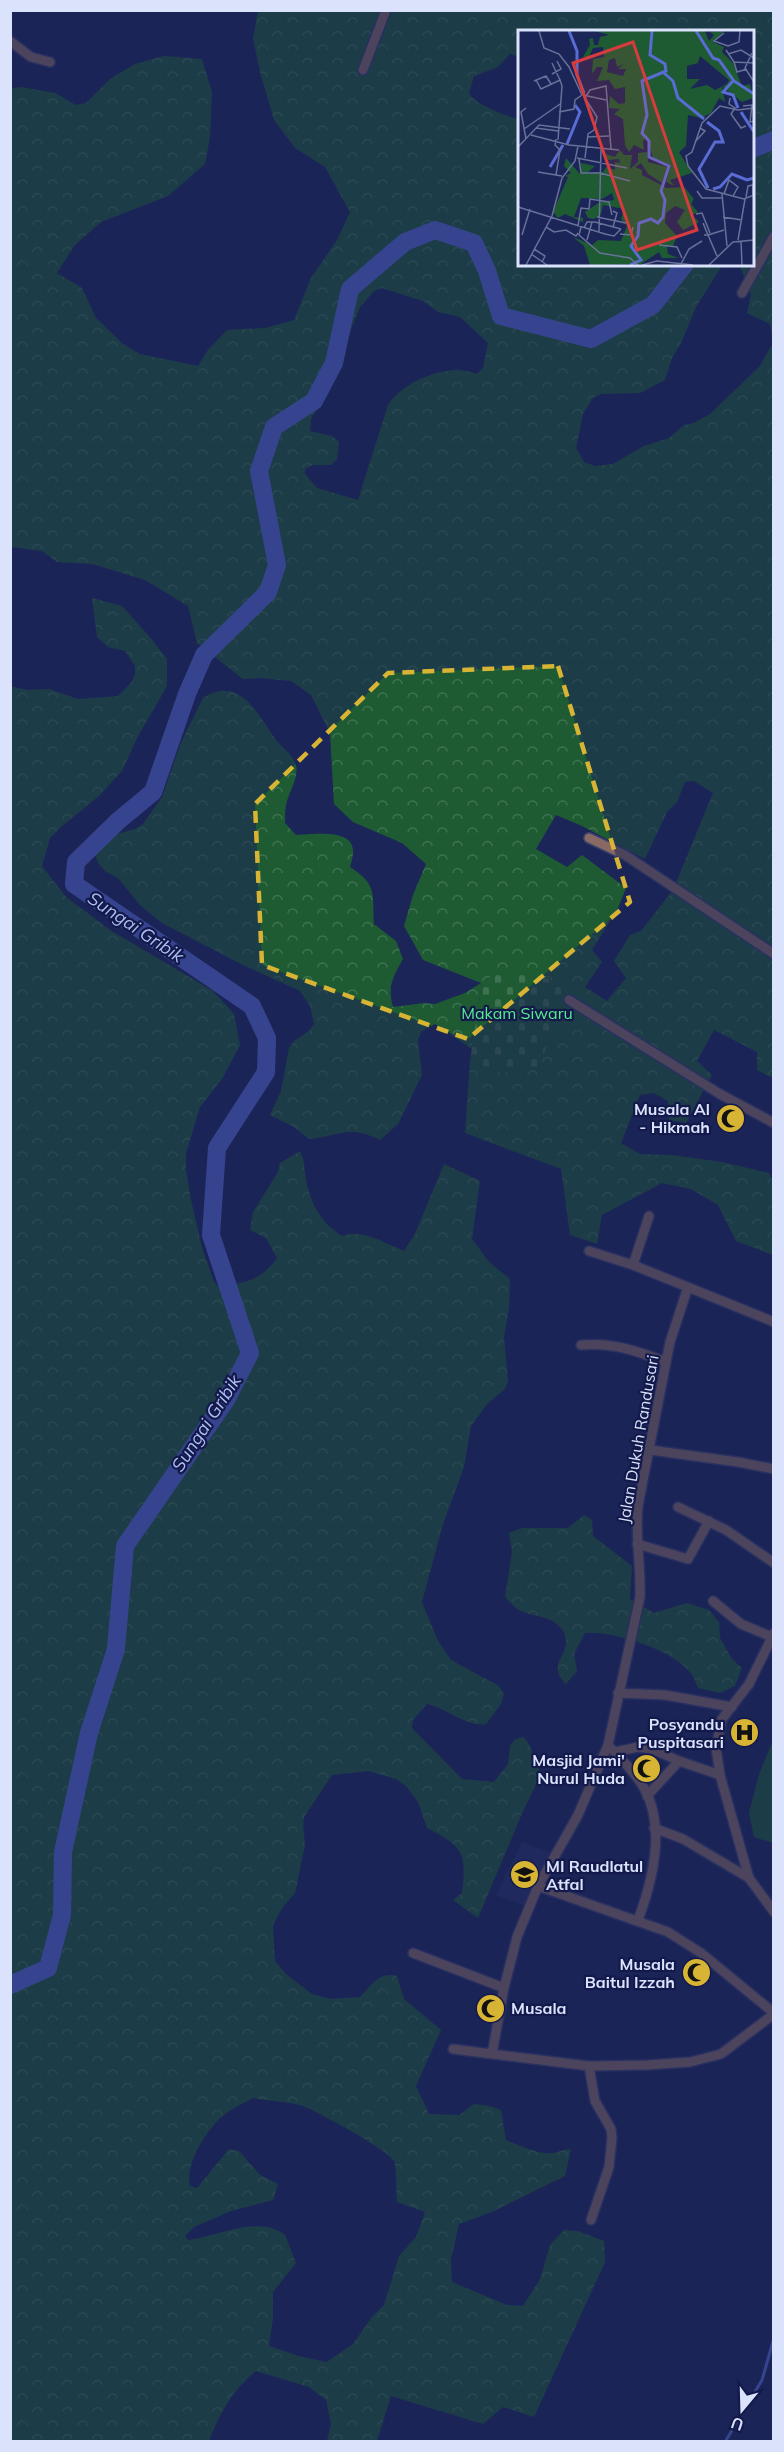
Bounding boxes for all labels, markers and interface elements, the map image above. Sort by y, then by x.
inset map [518,30,754,266]
water label: Sungai Gribik [84,886,189,968]
park label: Makam Siwaru [461,1003,573,1023]
place label: Musala Al - Hikmah [634,1099,710,1137]
mosque icon: Musala Al - Hikmah [715,1102,747,1134]
street label: Jalan Dukuh Randusari [613,1354,663,1524]
water label: Sungai Gribik [166,1370,246,1476]
place label: Posyandu Puspitasari [637,1714,724,1752]
hospital icon: Posyandu Puspitasari [729,1717,761,1749]
place label: Masjid Jami' Nurul Huda [532,1750,625,1788]
mosque icon: Masjid Jami' Nurul Huda [630,1753,662,1785]
place label: MI Raudlatul Atfal [546,1856,643,1894]
school or university icon: MI Raudlatul Atfal [509,1859,541,1891]
place label: Musala Baitul Izzah [585,1954,675,1992]
mosque icon: Musala Baitul Izzah [680,1957,712,1989]
mosque icon: Musala [474,1992,506,2024]
place label: Musala [511,1998,567,2018]
north arrow [712,2380,772,2440]
text: U [728,2413,746,2436]

